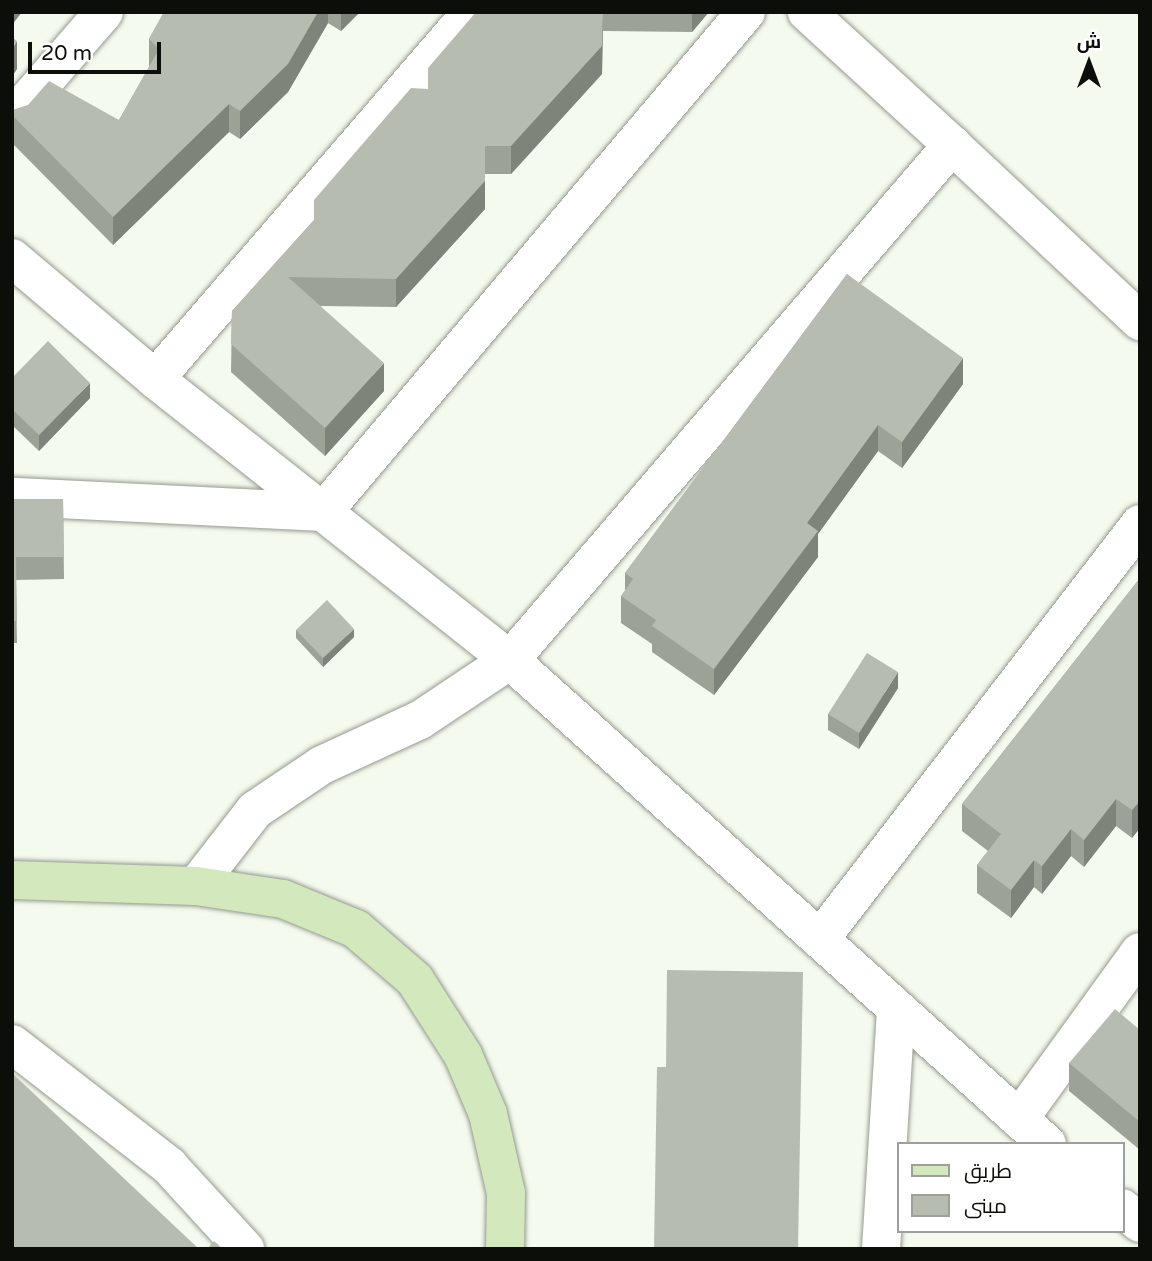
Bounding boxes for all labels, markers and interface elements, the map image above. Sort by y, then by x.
scale bar [32,28,164,72]
north arrow [1054,28,1124,98]
text: ش [1077,31,1101,53]
text: 20 m [41,41,92,66]
legend [897,1142,1124,1233]
text: طريق [964,1159,1012,1184]
text: مبنى [964,1194,1007,1219]

